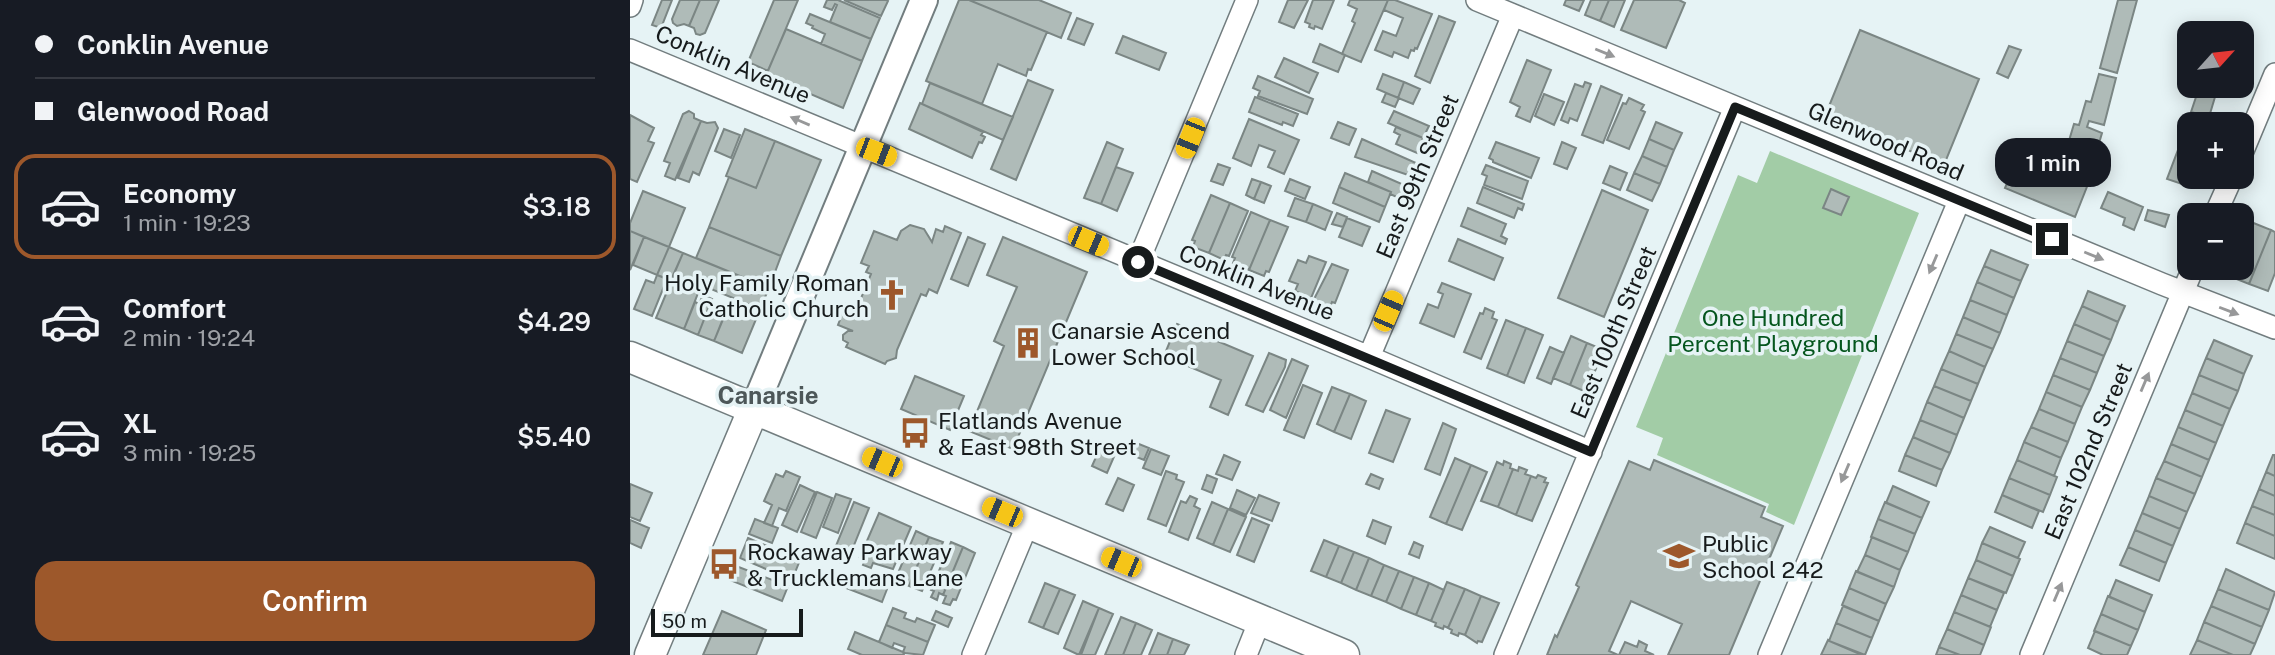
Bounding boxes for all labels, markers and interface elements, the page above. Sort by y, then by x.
street label: Conklin Avenue [652,19,814,109]
north arrow [2177,21,2254,98]
map controls [2177,21,2254,280]
text: Conklin Avenue [77,29,269,60]
one-way arrow [1594,48,1615,59]
street label: East 99th Street [1370,90,1464,262]
text: Glenwood Road [77,96,269,127]
street label: Glenwood Road [1804,96,1968,186]
button: + [2177,112,2254,189]
one-way arrow [789,115,810,126]
car [1173,115,1208,161]
car [853,135,900,169]
callout: 1 min [1994,138,2110,187]
text: 1 min [2026,149,2080,176]
icon: car [39,175,102,238]
text: Economy [123,178,236,209]
text: $3.18 [522,191,591,222]
button: − [2177,203,2254,280]
text: 1 min · 19:23 [123,209,251,236]
car [1065,223,1112,259]
route end [2036,223,2068,255]
street label: Conklin Avenue [1175,238,1339,326]
street label: East 100th Street [1564,242,1662,422]
route start [1122,246,1154,278]
one-way arrow [2083,251,2104,262]
one-way arrow [1927,253,1938,274]
place label: Holy Family Roman Catholic Church [664,269,869,322]
church icon: Holy Family Roman Catholic Church [875,278,909,312]
car [1371,288,1406,334]
icon: car [39,290,102,353]
text: Comfort [123,293,226,324]
park label: One Hundred Percent Playground [1667,304,1879,357]
one-way arrow [2218,305,2239,316]
text: $4.29 [517,306,591,337]
place label: Canarsie Ascend Lower School [1051,317,1230,370]
text: 2 min · 19:24 [123,324,255,351]
building icon: Canarsie Ascend Lower School [1011,326,1045,360]
street label: East 102nd Street [2039,358,2137,544]
one-way arrow [2140,371,2151,392]
district label: Canarsie [718,381,819,409]
icon: car [39,405,102,468]
place label: Flatlands Avenue & East 98th Street [938,407,1137,460]
text: XL [123,408,157,439]
bus stop icon: Flatlands Avenue & East 98th Street [898,416,932,450]
text: $5.40 [517,421,591,452]
text: 3 min · 19:25 [123,439,256,466]
car [859,444,906,480]
one-way arrow [1839,463,1850,484]
car [979,494,1026,530]
place label: Public School 242 [1702,530,1823,583]
place label: Rockaway Parkway & Trucklemans Lane [747,538,964,591]
school or university icon: Public School 242 [1662,539,1696,573]
car [1098,544,1145,580]
bus stop icon: Rockaway Parkway & Trucklemans Lane [707,547,741,581]
button: Confirm [35,561,595,641]
one-way arrow [2052,581,2063,602]
scale bar [651,606,803,638]
text: 50 m [662,610,707,632]

